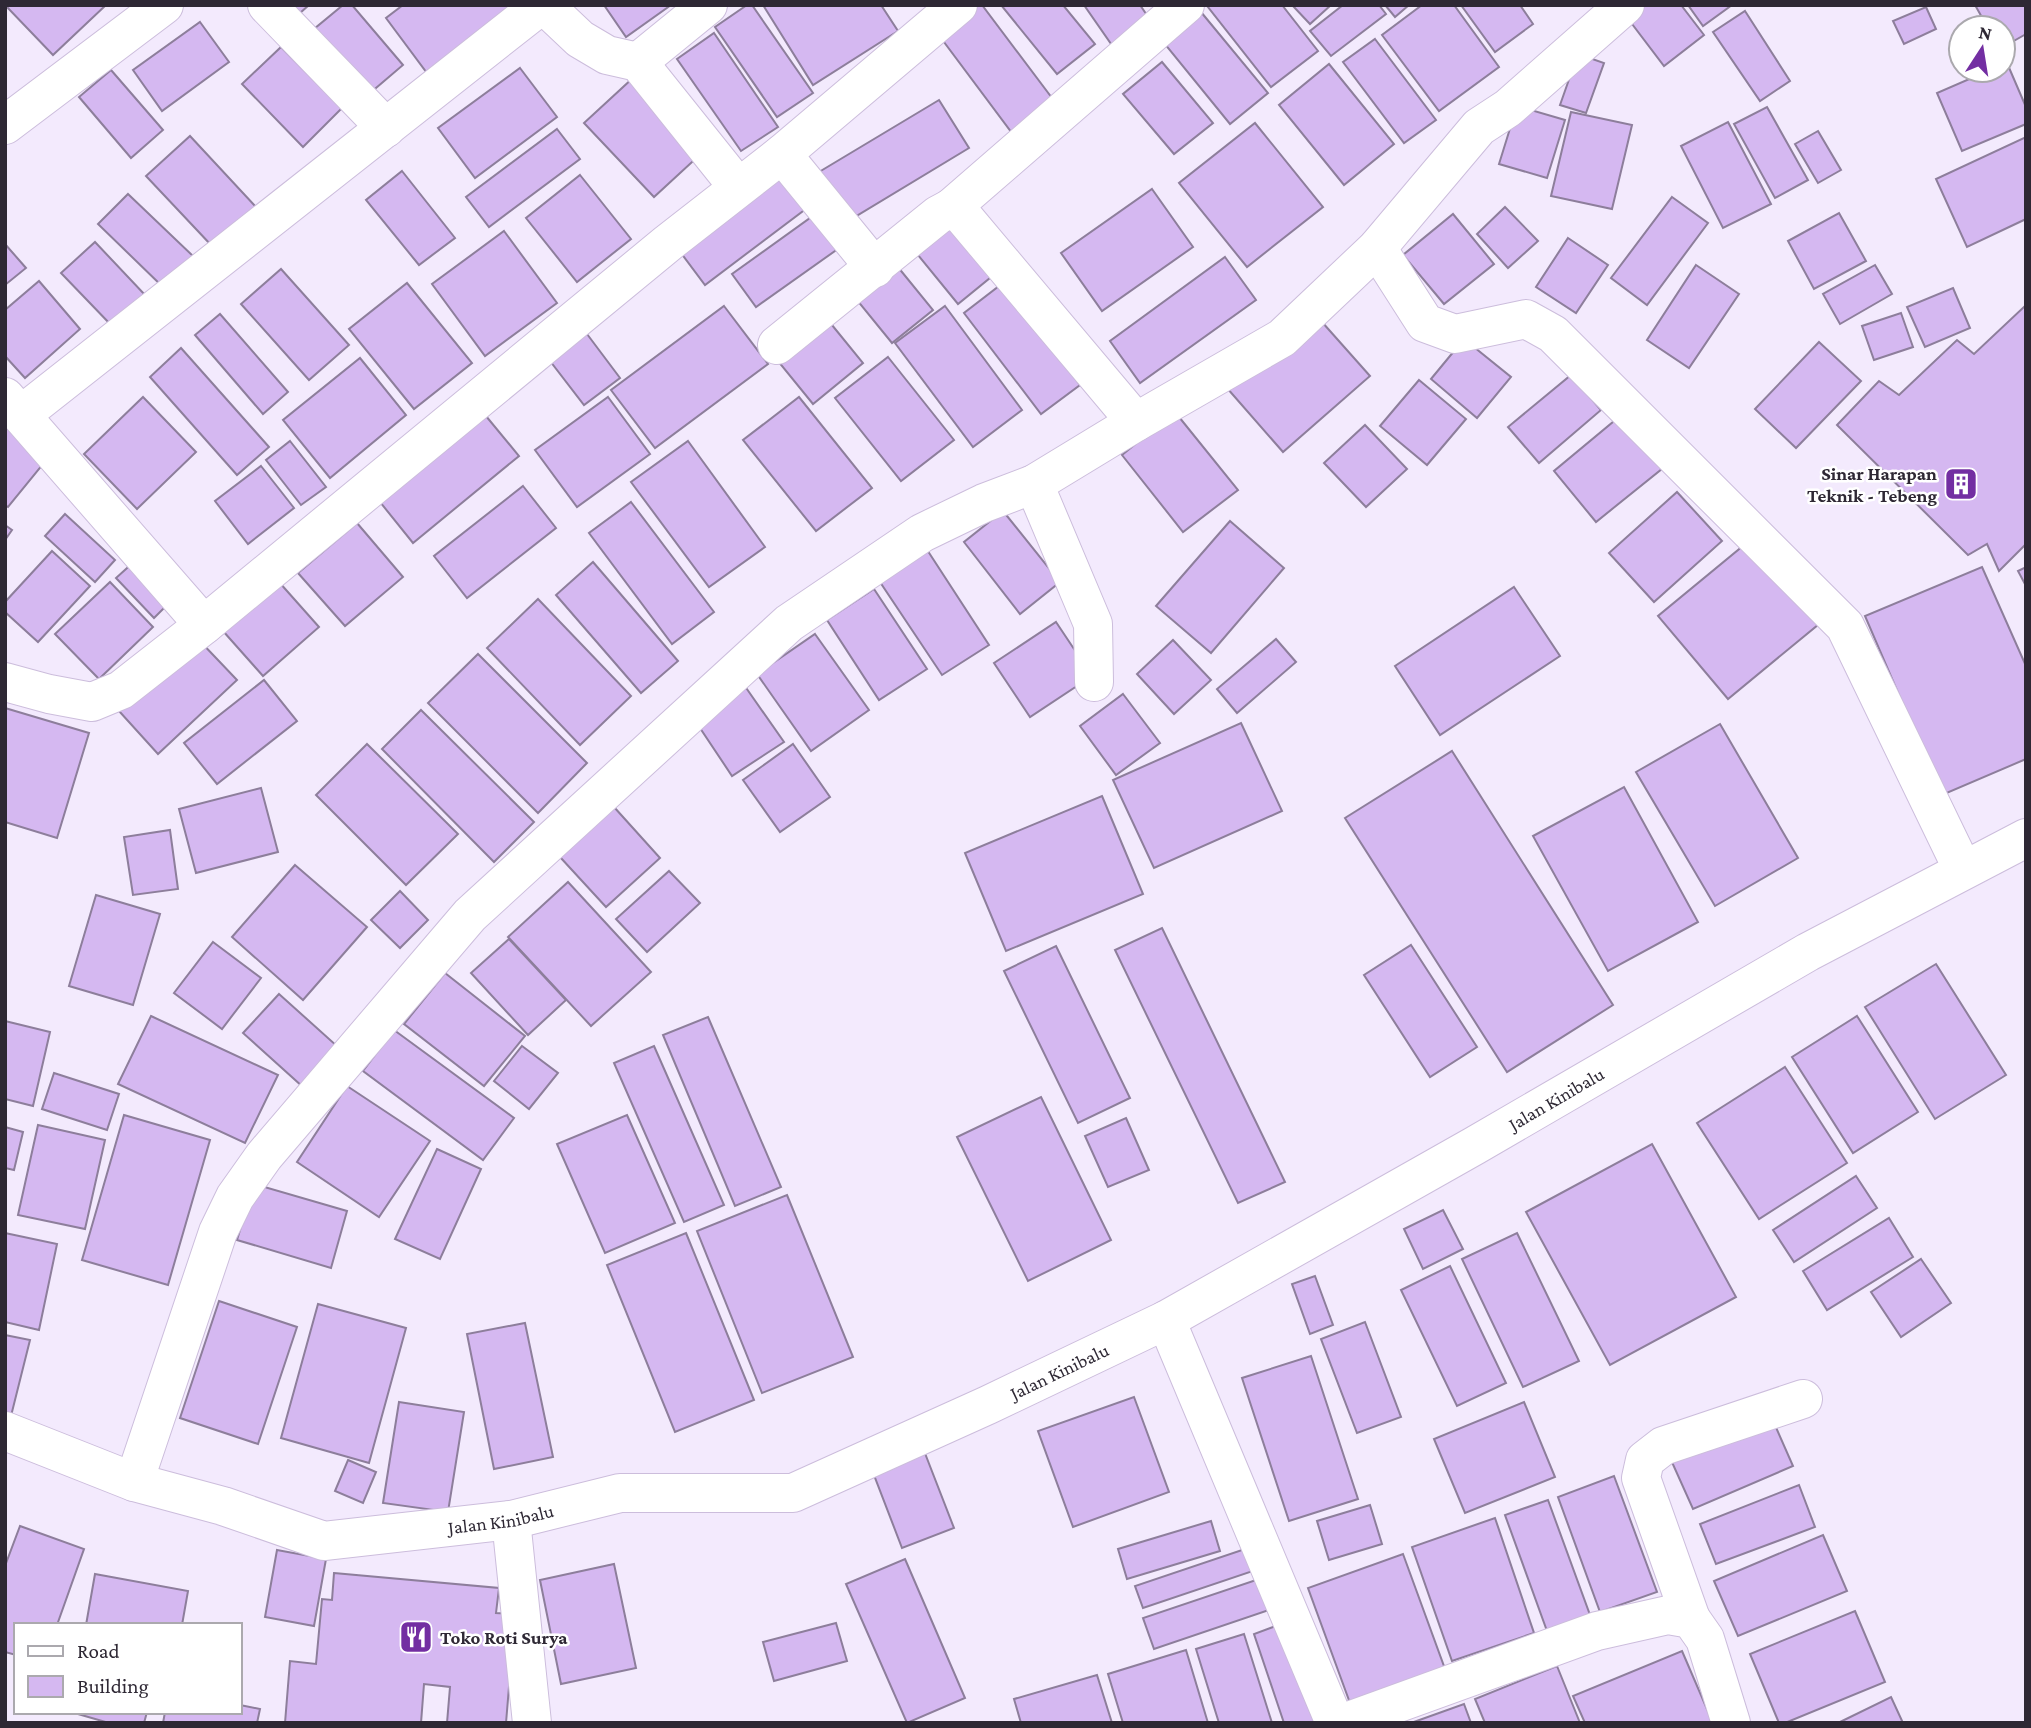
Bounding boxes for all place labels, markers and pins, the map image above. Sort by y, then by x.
place label: Sinar Harapan Teknik - Tebeng [1807,463,1937,506]
building icon: Sinar Harapan Teknik - Tebeng [1942,465,1980,503]
restaurant icon: Toko Roti Surya [397,1618,435,1656]
place label: Toko Roti Surya [440,1627,568,1648]

